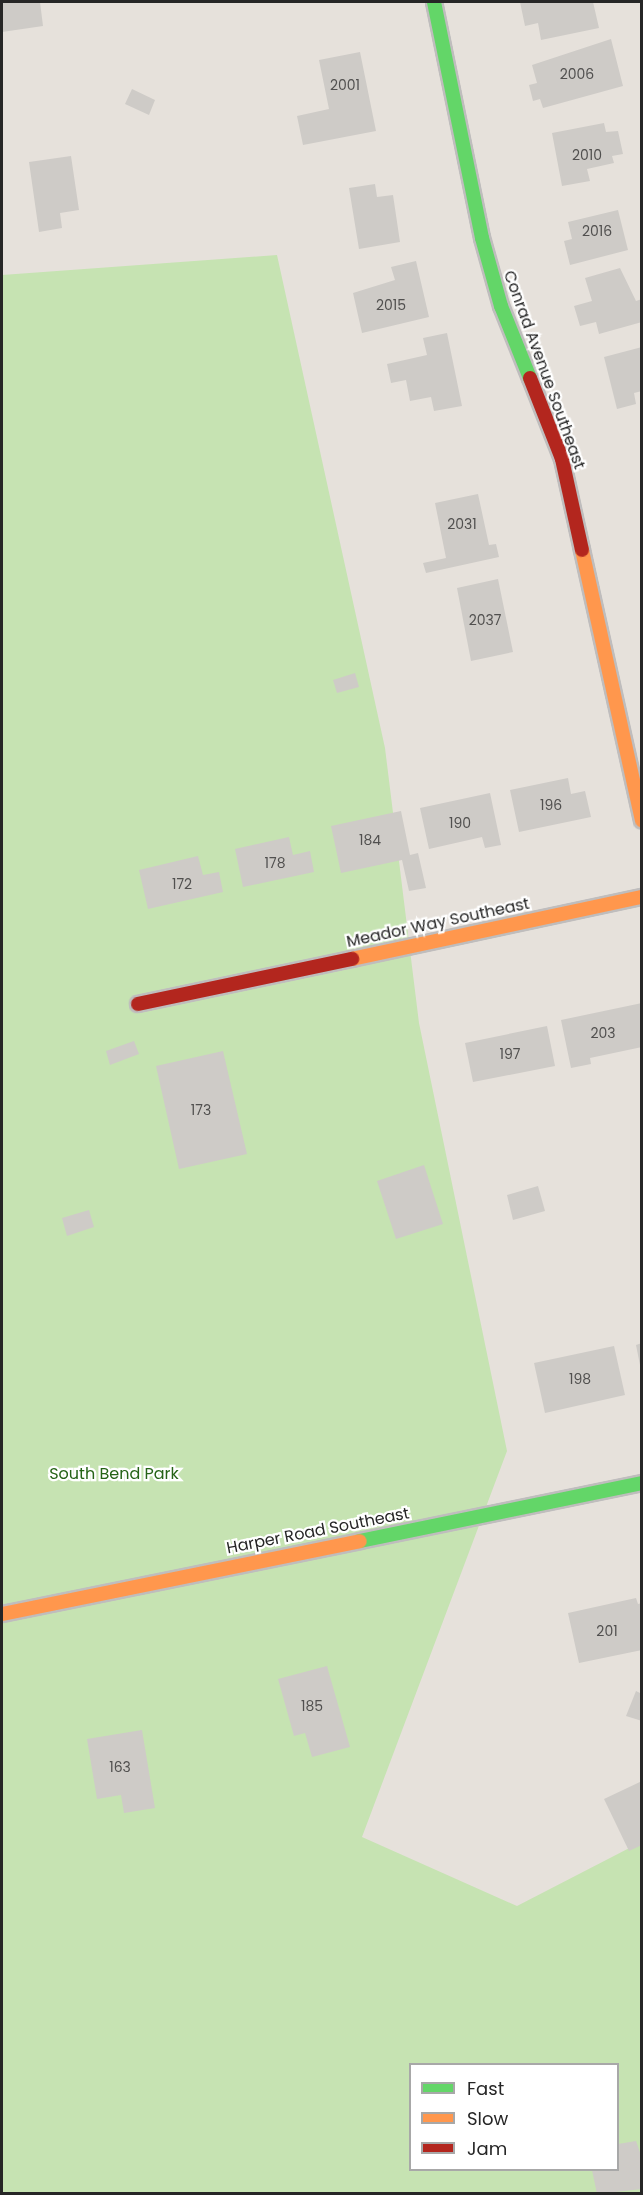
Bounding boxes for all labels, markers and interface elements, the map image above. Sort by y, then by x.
house number: 2006 [560,66,594,82]
house number: 2001 [330,77,360,93]
house number: 2010 [572,147,602,163]
house number: 2016 [582,223,612,239]
street label: Conrad Avenue Southeast [499,268,589,472]
house number: 2015 [376,297,406,313]
house number: 2031 [447,516,477,532]
house number: 2037 [469,612,501,628]
house number: 196 [540,797,562,813]
house number: 190 [449,815,471,831]
house number: 184 [359,832,381,848]
house number: 178 [265,855,285,871]
house number: 172 [172,876,192,892]
street label: Meador Way Southeast [345,894,531,952]
house number: 203 [590,1025,616,1041]
house number: 197 [500,1046,520,1062]
house number: 173 [191,1102,211,1118]
house number: 198 [569,1371,591,1387]
park label: South Bend Park [49,1464,179,1484]
street label: Harper Road Southeast [225,1504,411,1558]
house number: 201 [596,1623,618,1639]
house number: 185 [301,1698,323,1714]
house number: 163 [109,1759,131,1775]
legend [409,2063,619,2171]
text: Fast [467,2076,504,2101]
text: Slow [467,2106,508,2131]
text: Jam [467,2136,507,2161]

